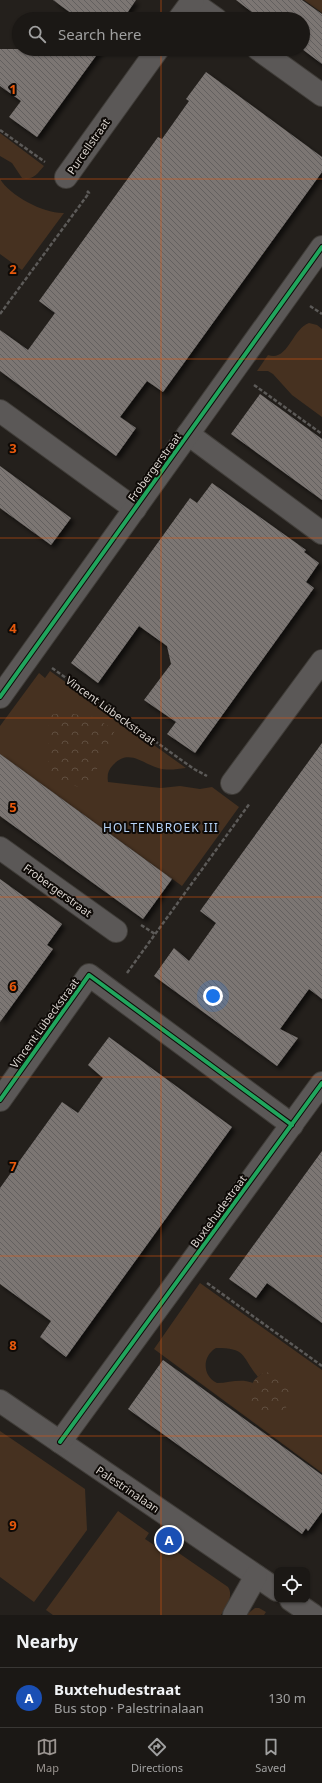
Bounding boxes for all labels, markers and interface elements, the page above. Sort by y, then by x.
search box [12,12,310,56]
icon: search [26,23,48,45]
text: Search here [58,24,141,44]
text: 1 [9,80,17,98]
street label: Purcellstraat [63,115,113,177]
text: 2 [9,260,17,278]
street label: Frobergerstraat [124,430,184,504]
text: 3 [9,439,17,457]
text: 4 [9,619,17,637]
street label: Vincent Lübeckstraat [63,672,159,748]
text: 5 [9,798,17,816]
district label: HOLTENBROEK III [103,819,219,836]
street label: Frobergerstraat [21,860,95,920]
street label: Vincent Lübeckstraat [6,975,82,1071]
text: 6 [9,977,17,995]
your location [203,986,223,1006]
text: 7 [9,1157,17,1175]
street label: Buxtehudestraat [187,1172,249,1250]
text: 8 [9,1336,17,1354]
street label: Palestrinalaan [93,1462,163,1516]
text: 9 [9,1516,17,1534]
pin: A [156,1525,182,1555]
map controls [274,1567,310,1603]
button: locate [274,1567,310,1603]
text: Nearby [16,1630,78,1653]
text: Buxtehudestraat [54,1679,181,1699]
text: A [25,1689,34,1707]
text: 130 m [268,1689,306,1707]
text: Bus stop · Palestrinalaan [54,1699,204,1717]
tab: Map [36,1736,59,1775]
tab: Directions [131,1736,183,1775]
tab: Saved [255,1736,286,1775]

